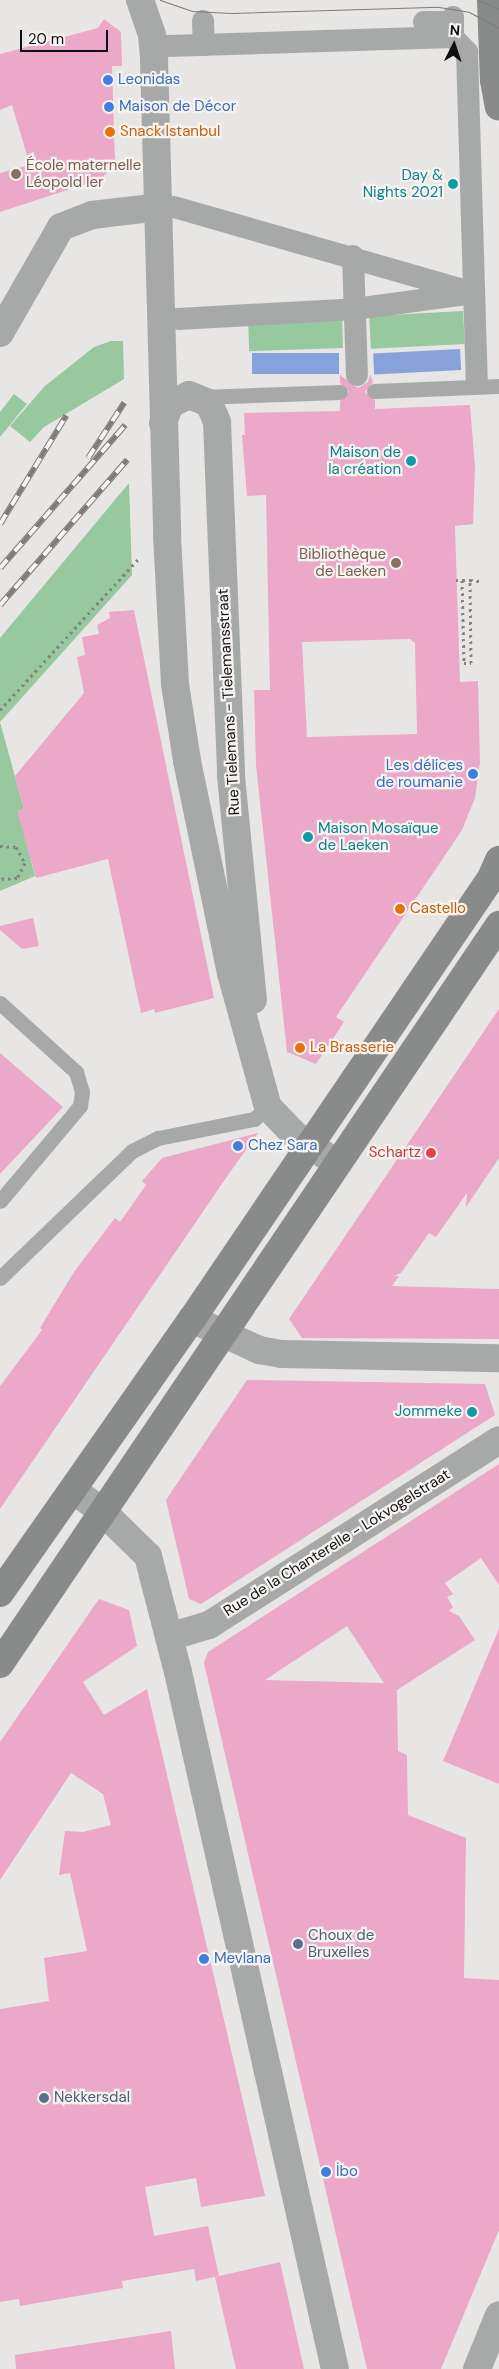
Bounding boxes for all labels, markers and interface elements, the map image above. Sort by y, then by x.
scale bar [22,20,110,52]
north arrow [429,20,479,70]
text: N [449,21,461,39]
text: 20 m [28,29,64,49]
place label: Leonidas [118,71,180,89]
marker: Leonidas [102,74,114,86]
place label: Maison de Décor [119,98,236,116]
marker: Maison de Décor [103,101,115,113]
place label: Snack Istanbul [120,123,220,141]
marker: Snack Istanbul [104,126,116,138]
place label: École maternelle Léopold Ier [26,156,141,191]
place label: Day & Nights 2021 [363,166,443,201]
marker: École maternelle Léopold Ier [10,168,22,180]
marker: Day & Nights 2021 [447,178,459,190]
place label: Maison de la création [328,443,401,478]
marker: Maison de la création [405,455,417,467]
place label: Bibliothèque de Laeken [299,545,386,580]
marker: Bibliothèque de Laeken [390,557,402,569]
street label: Rue Tielemans - Tielemansstraat [214,588,244,816]
place label: Les délices de roumanie [376,756,463,791]
marker: Les délices de roumanie [467,768,479,780]
place label: Maison Mosaïque de Laeken [318,819,438,854]
marker: Maison Mosaïque de Laeken [302,831,314,843]
place label: Castello [410,900,466,918]
marker: Castello [394,903,406,915]
place label: La Brasserie [310,1039,394,1057]
marker: La Brasserie [294,1042,306,1054]
place label: Chez Sara [248,1137,317,1155]
marker: Chez Sara [232,1140,244,1152]
place label: Schartz [369,1144,421,1162]
marker: Schartz [425,1147,437,1159]
place label: Jommeke [395,1403,462,1421]
marker: Jommeke [466,1406,478,1418]
street label: Rue de la Chanterelle - Lokvogelstraat [220,1466,454,1620]
place label: Choux de Bruxelles [308,1926,374,1961]
marker: Choux de Bruxelles [292,1938,304,1950]
place label: Mevlana [214,1950,271,1968]
marker: Mevlana [198,1953,210,1965]
place label: Nekkersdal [54,2089,130,2107]
marker: Nekkersdal [38,2092,50,2104]
place label: İbo [336,2163,358,2181]
marker: İbo [320,2166,332,2178]

